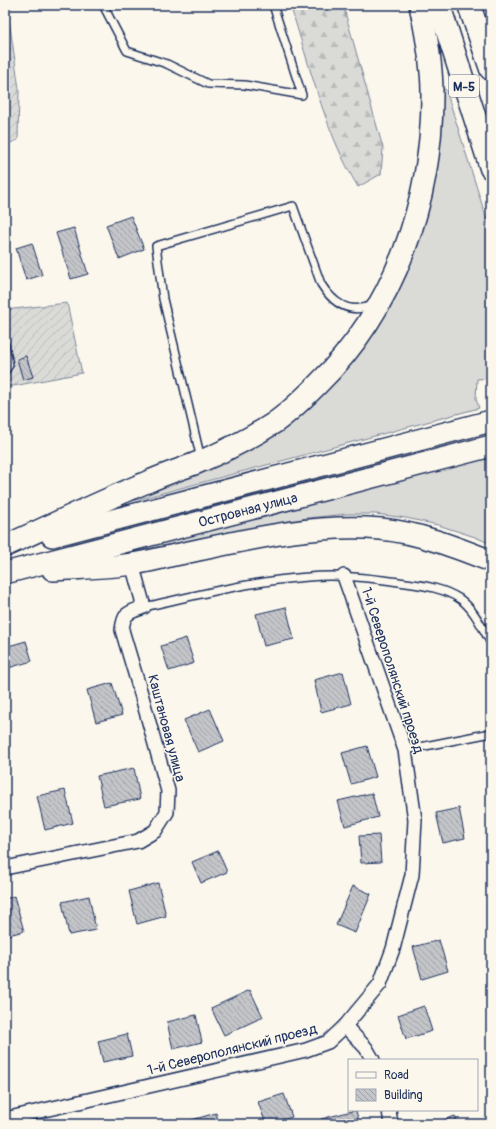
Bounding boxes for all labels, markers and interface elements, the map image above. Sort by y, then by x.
road number: М-5 [449,75,479,97]
street label: Островная улица [197,489,299,531]
street label: 1-й Северополянский проезд [358,585,428,756]
street label: Каштановая улица [144,673,189,784]
street label: 1-й Северополянский проезд [146,1020,319,1079]
legend [348,1059,478,1111]
text: Road [384,1068,409,1083]
text: Building [384,1088,423,1103]

